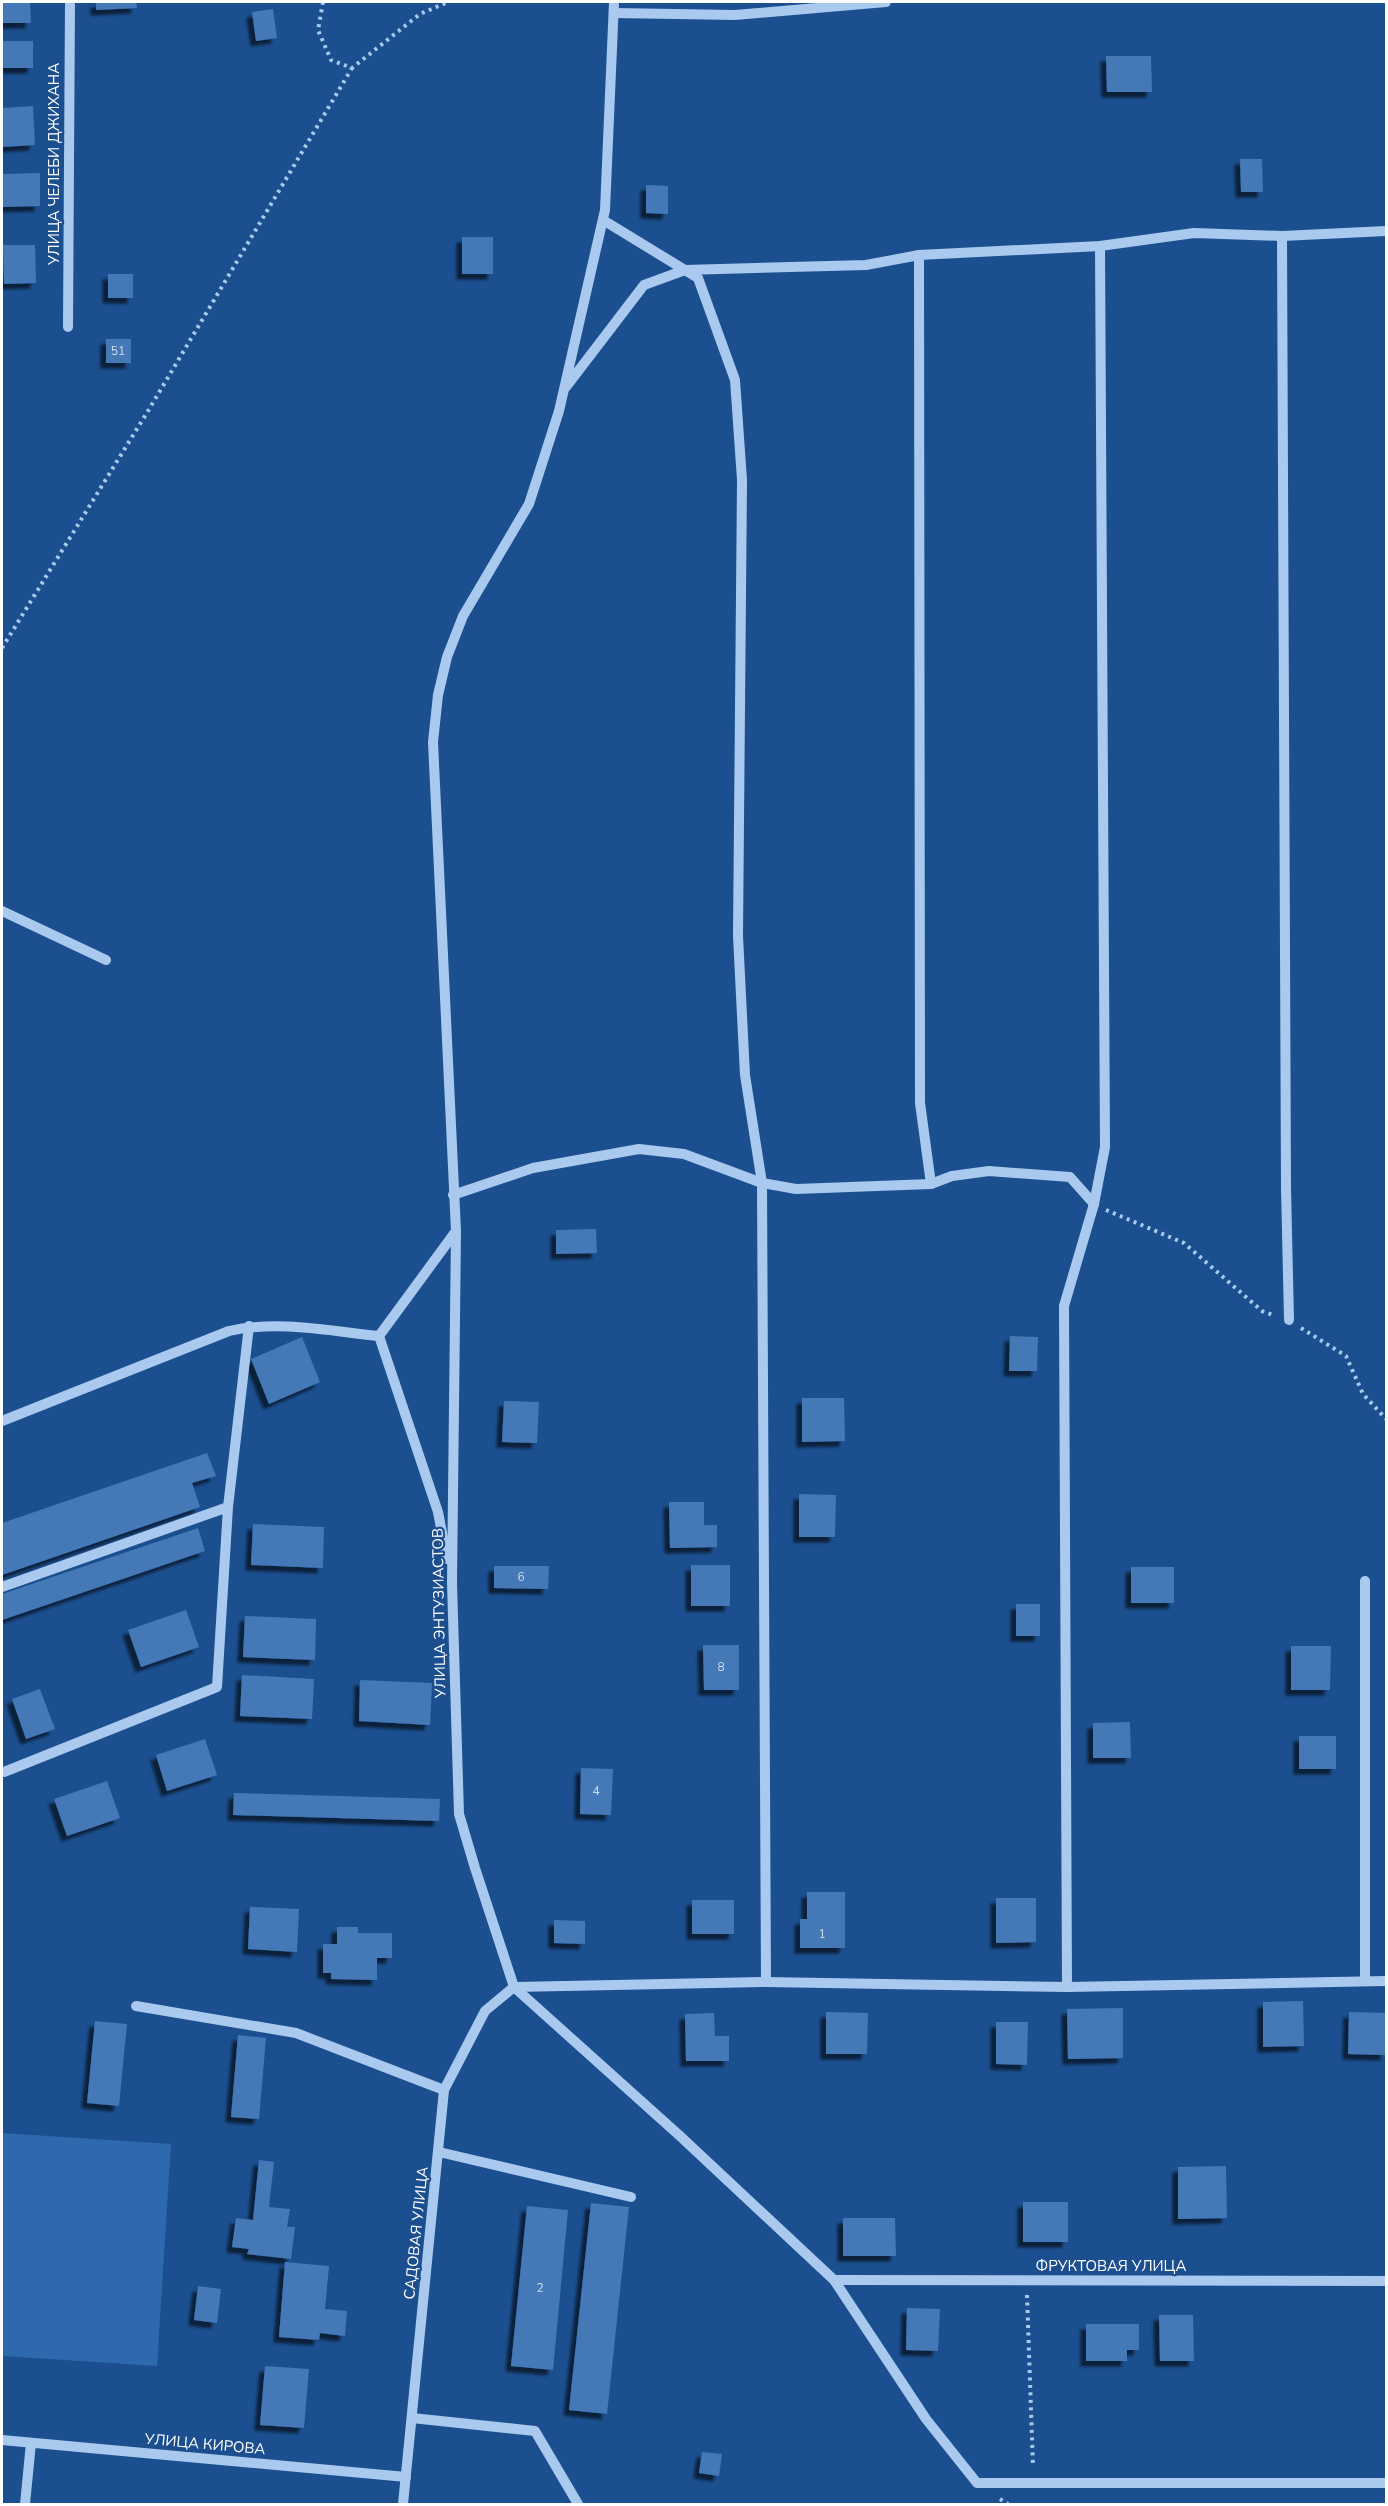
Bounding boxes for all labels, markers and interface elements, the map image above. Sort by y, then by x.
street label: УЛИЦА ЧЕЛЕБИ ДЖИХАНА [44,63,64,266]
house number: 51 [111,343,125,359]
street label: УЛИЦА ЭНТУЗИАСТОВ [428,1528,450,1699]
house number: 6 [517,1569,525,1585]
house number: 8 [717,1659,725,1675]
house number: 4 [592,1783,600,1799]
house number: 1 [818,1926,826,1942]
street label: САДОВАЯ УЛИЦА [399,2166,433,2300]
street label: ФРУКТОВАЯ УЛИЦА [1036,2256,1186,2276]
house number: 2 [536,2280,544,2296]
street label: УЛИЦА КИРОВА [143,2429,266,2459]

